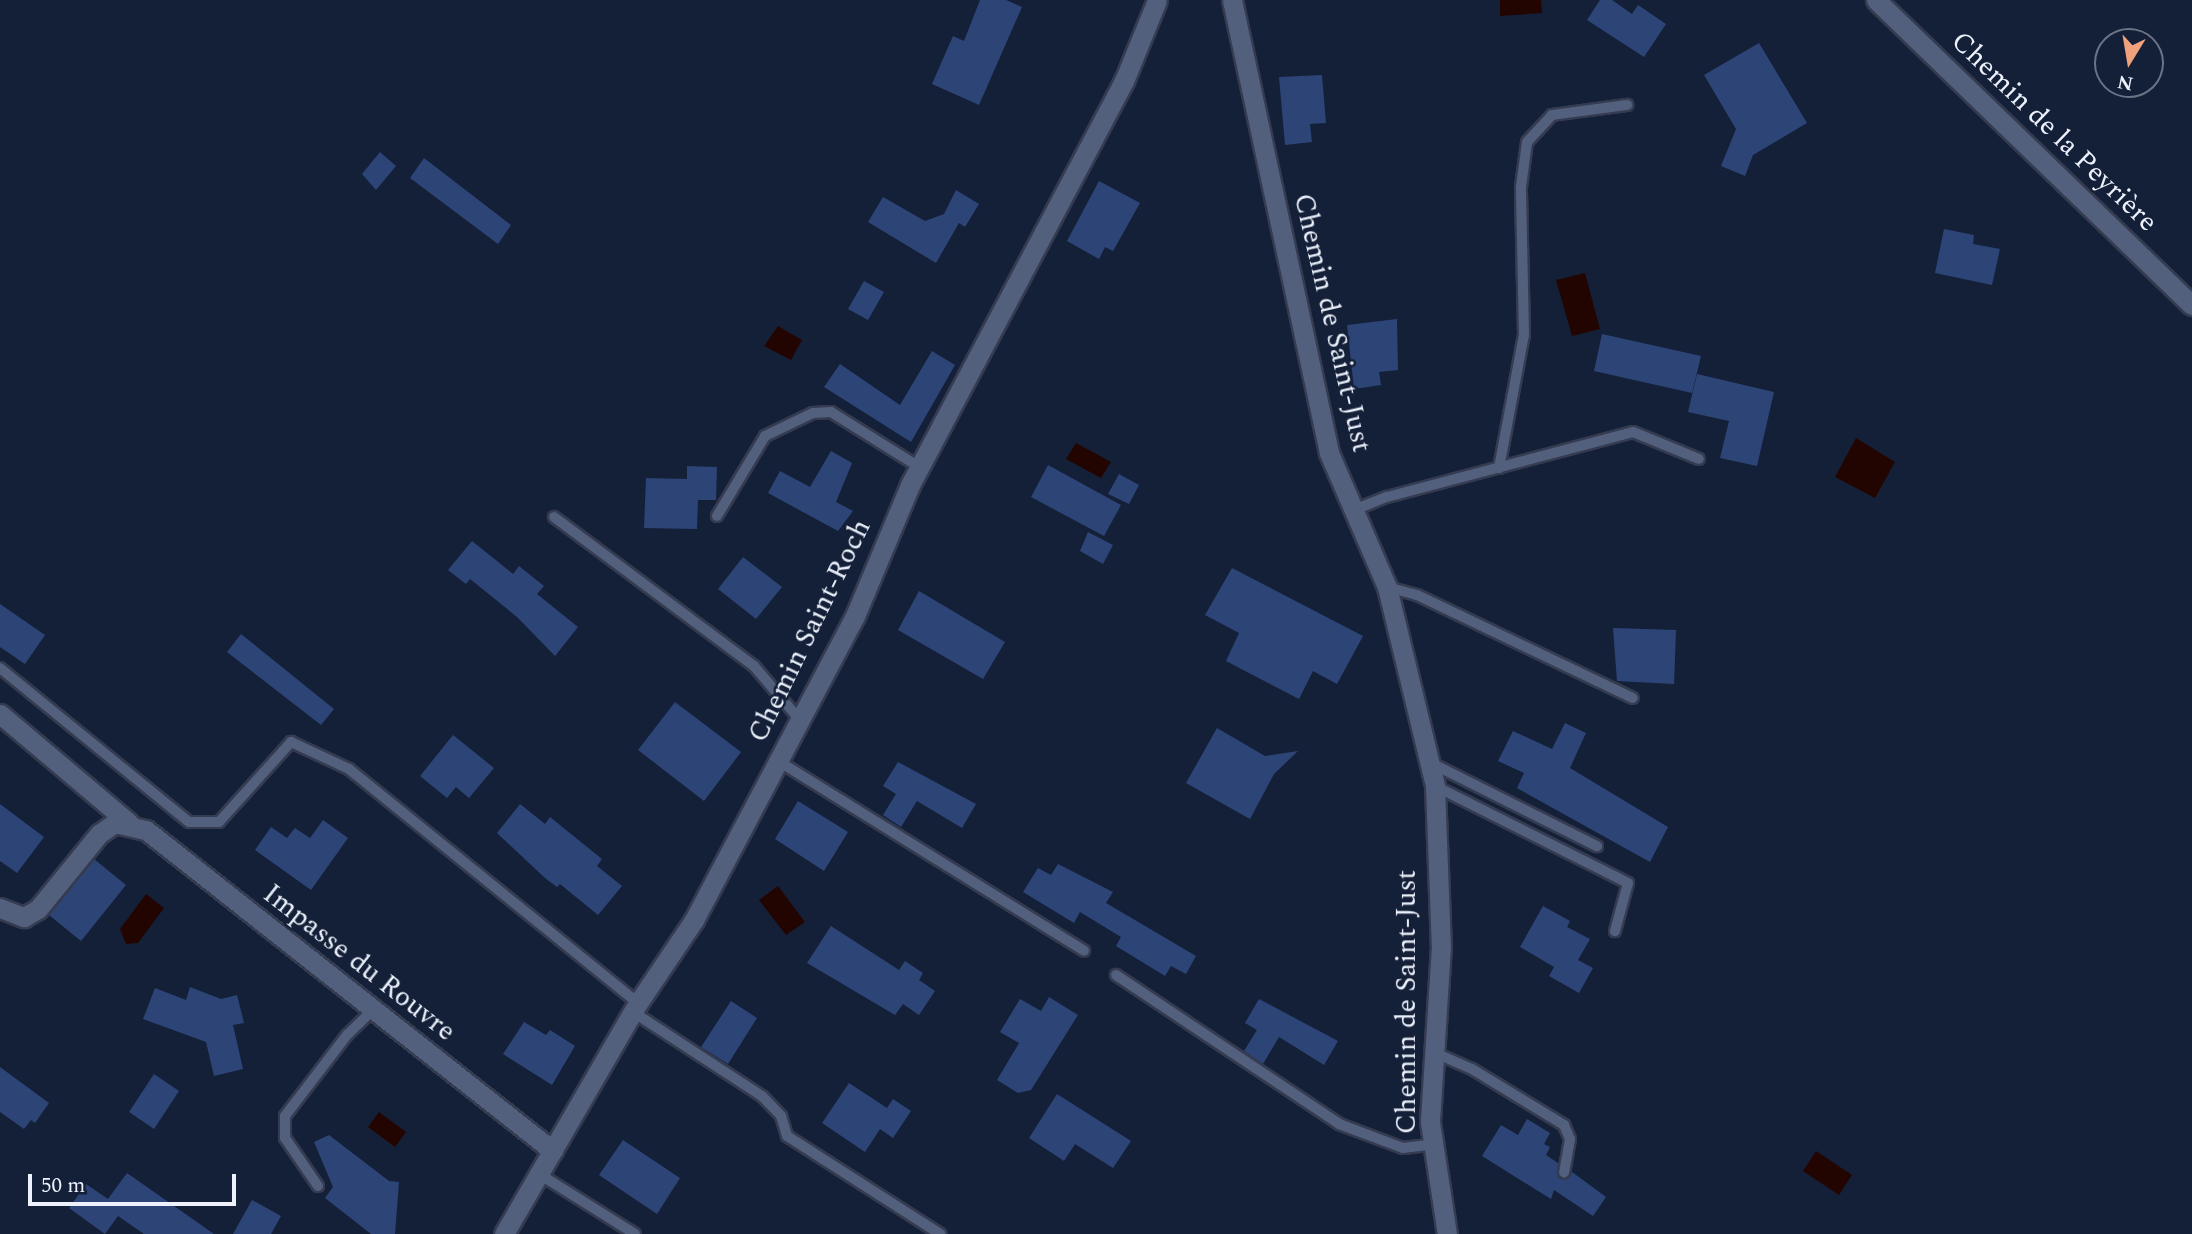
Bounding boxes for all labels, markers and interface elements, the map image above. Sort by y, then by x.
street label: Chemin de la Peyrière [1944,25,2164,239]
north arrow [2094,28,2164,98]
text: N [2115,66,2136,98]
street label: Chemin de Saint-Just [1286,190,1378,456]
street label: Chemin Saint-Roch [741,514,879,748]
street label: Chemin de Saint-Just [1390,870,1424,1134]
street label: Impasse du Rouvre [256,877,462,1049]
scale bar [32,1160,240,1204]
text: 50 m [41,1170,85,1202]

